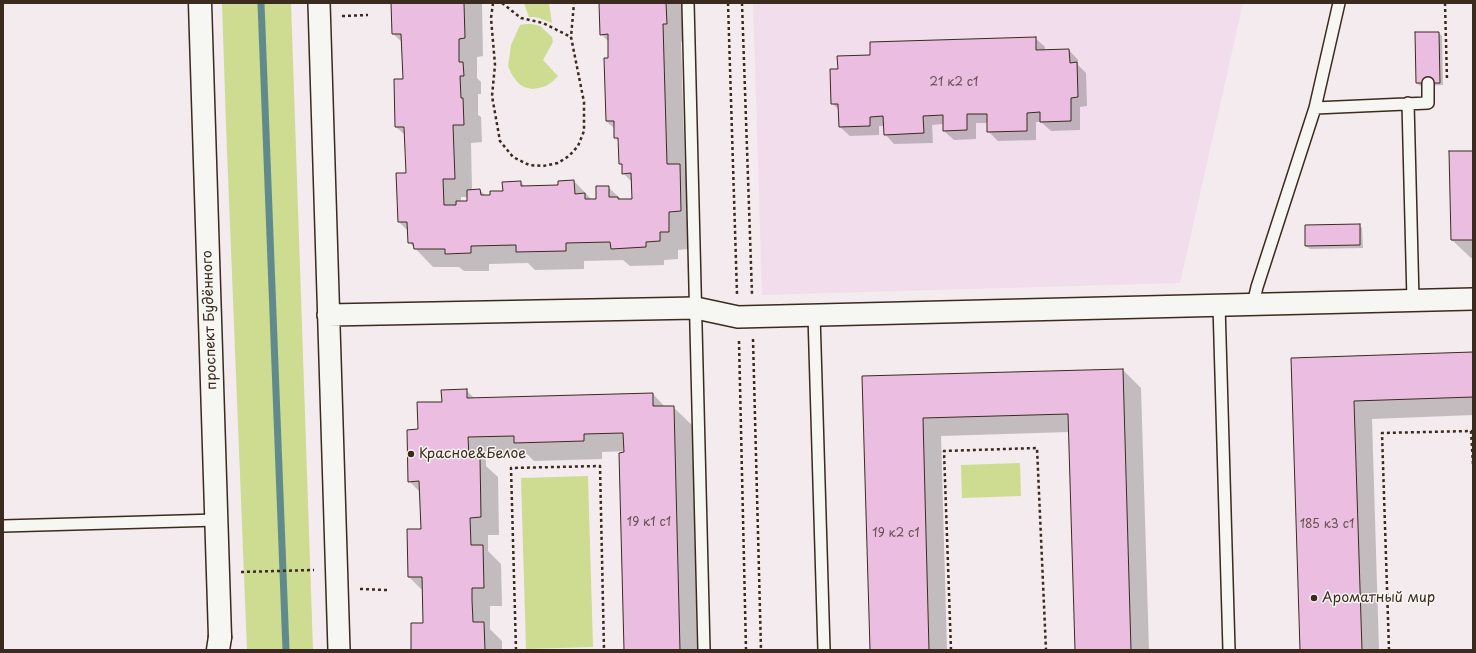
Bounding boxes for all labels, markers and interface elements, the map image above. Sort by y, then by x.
house number: 21 к2 с1 [930,76,978,90]
street label: проспект Будённого [199,250,221,390]
place label: Красное&Белое [419,446,526,462]
marker: Красное&Белое [406,449,416,459]
house number: 19 к1 с1 [627,516,671,530]
house number: 185 к3 с1 [1300,518,1354,532]
house number: 19 к2 с1 [872,527,920,541]
place label: Ароматный мир [1322,590,1435,606]
marker: Ароматный мир [1309,593,1319,603]

